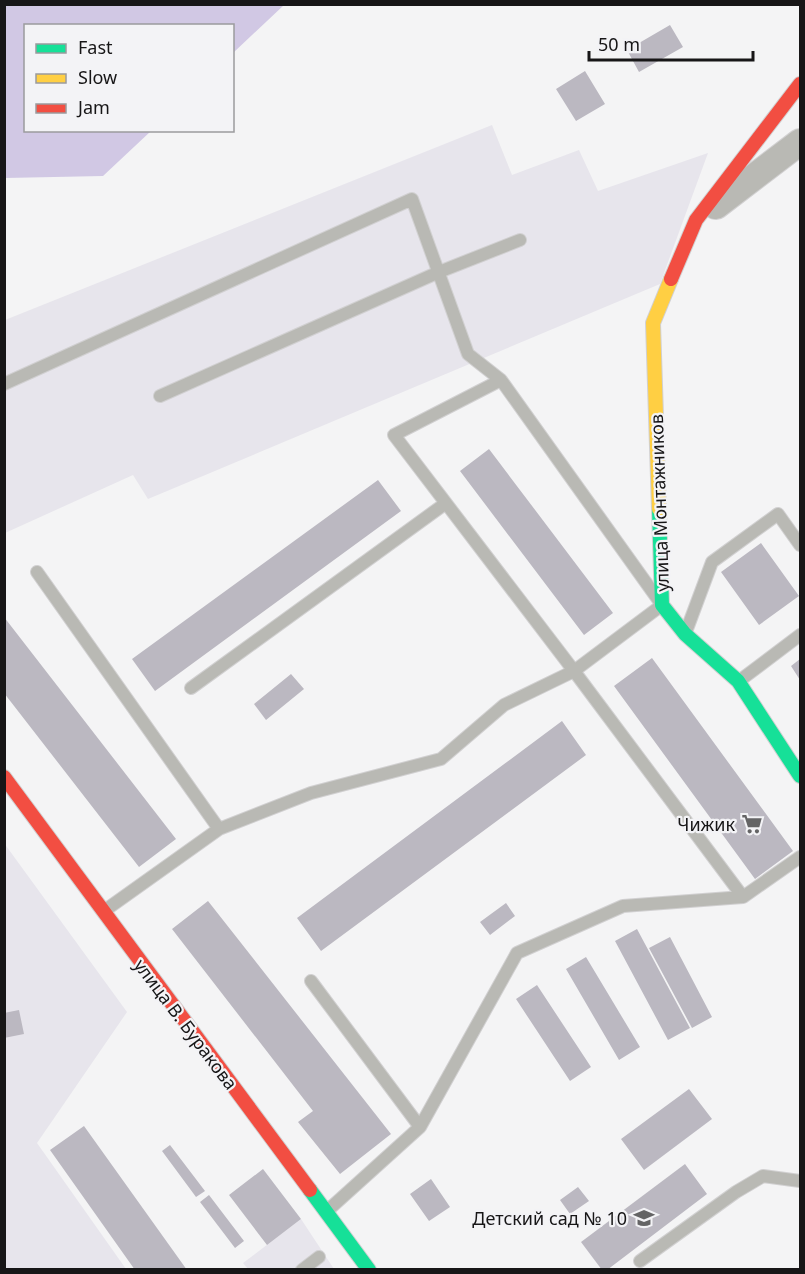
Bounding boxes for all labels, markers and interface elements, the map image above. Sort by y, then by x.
legend [24,24,234,132]
scale bar [589,24,752,62]
text: 50 m [598,32,640,56]
text: Fast [78,35,113,59]
text: Slow [78,65,117,89]
text: Jam [76,95,110,119]
street label: улица Монтажников [644,414,674,592]
place label: Чижик [677,812,735,836]
supermarket icon: Чижик [740,812,764,836]
street label: улица В. Буракова [129,954,243,1094]
place label: Детский сад № 10 [472,1206,627,1230]
school or university icon: Детский сад № 10 [632,1206,656,1230]

